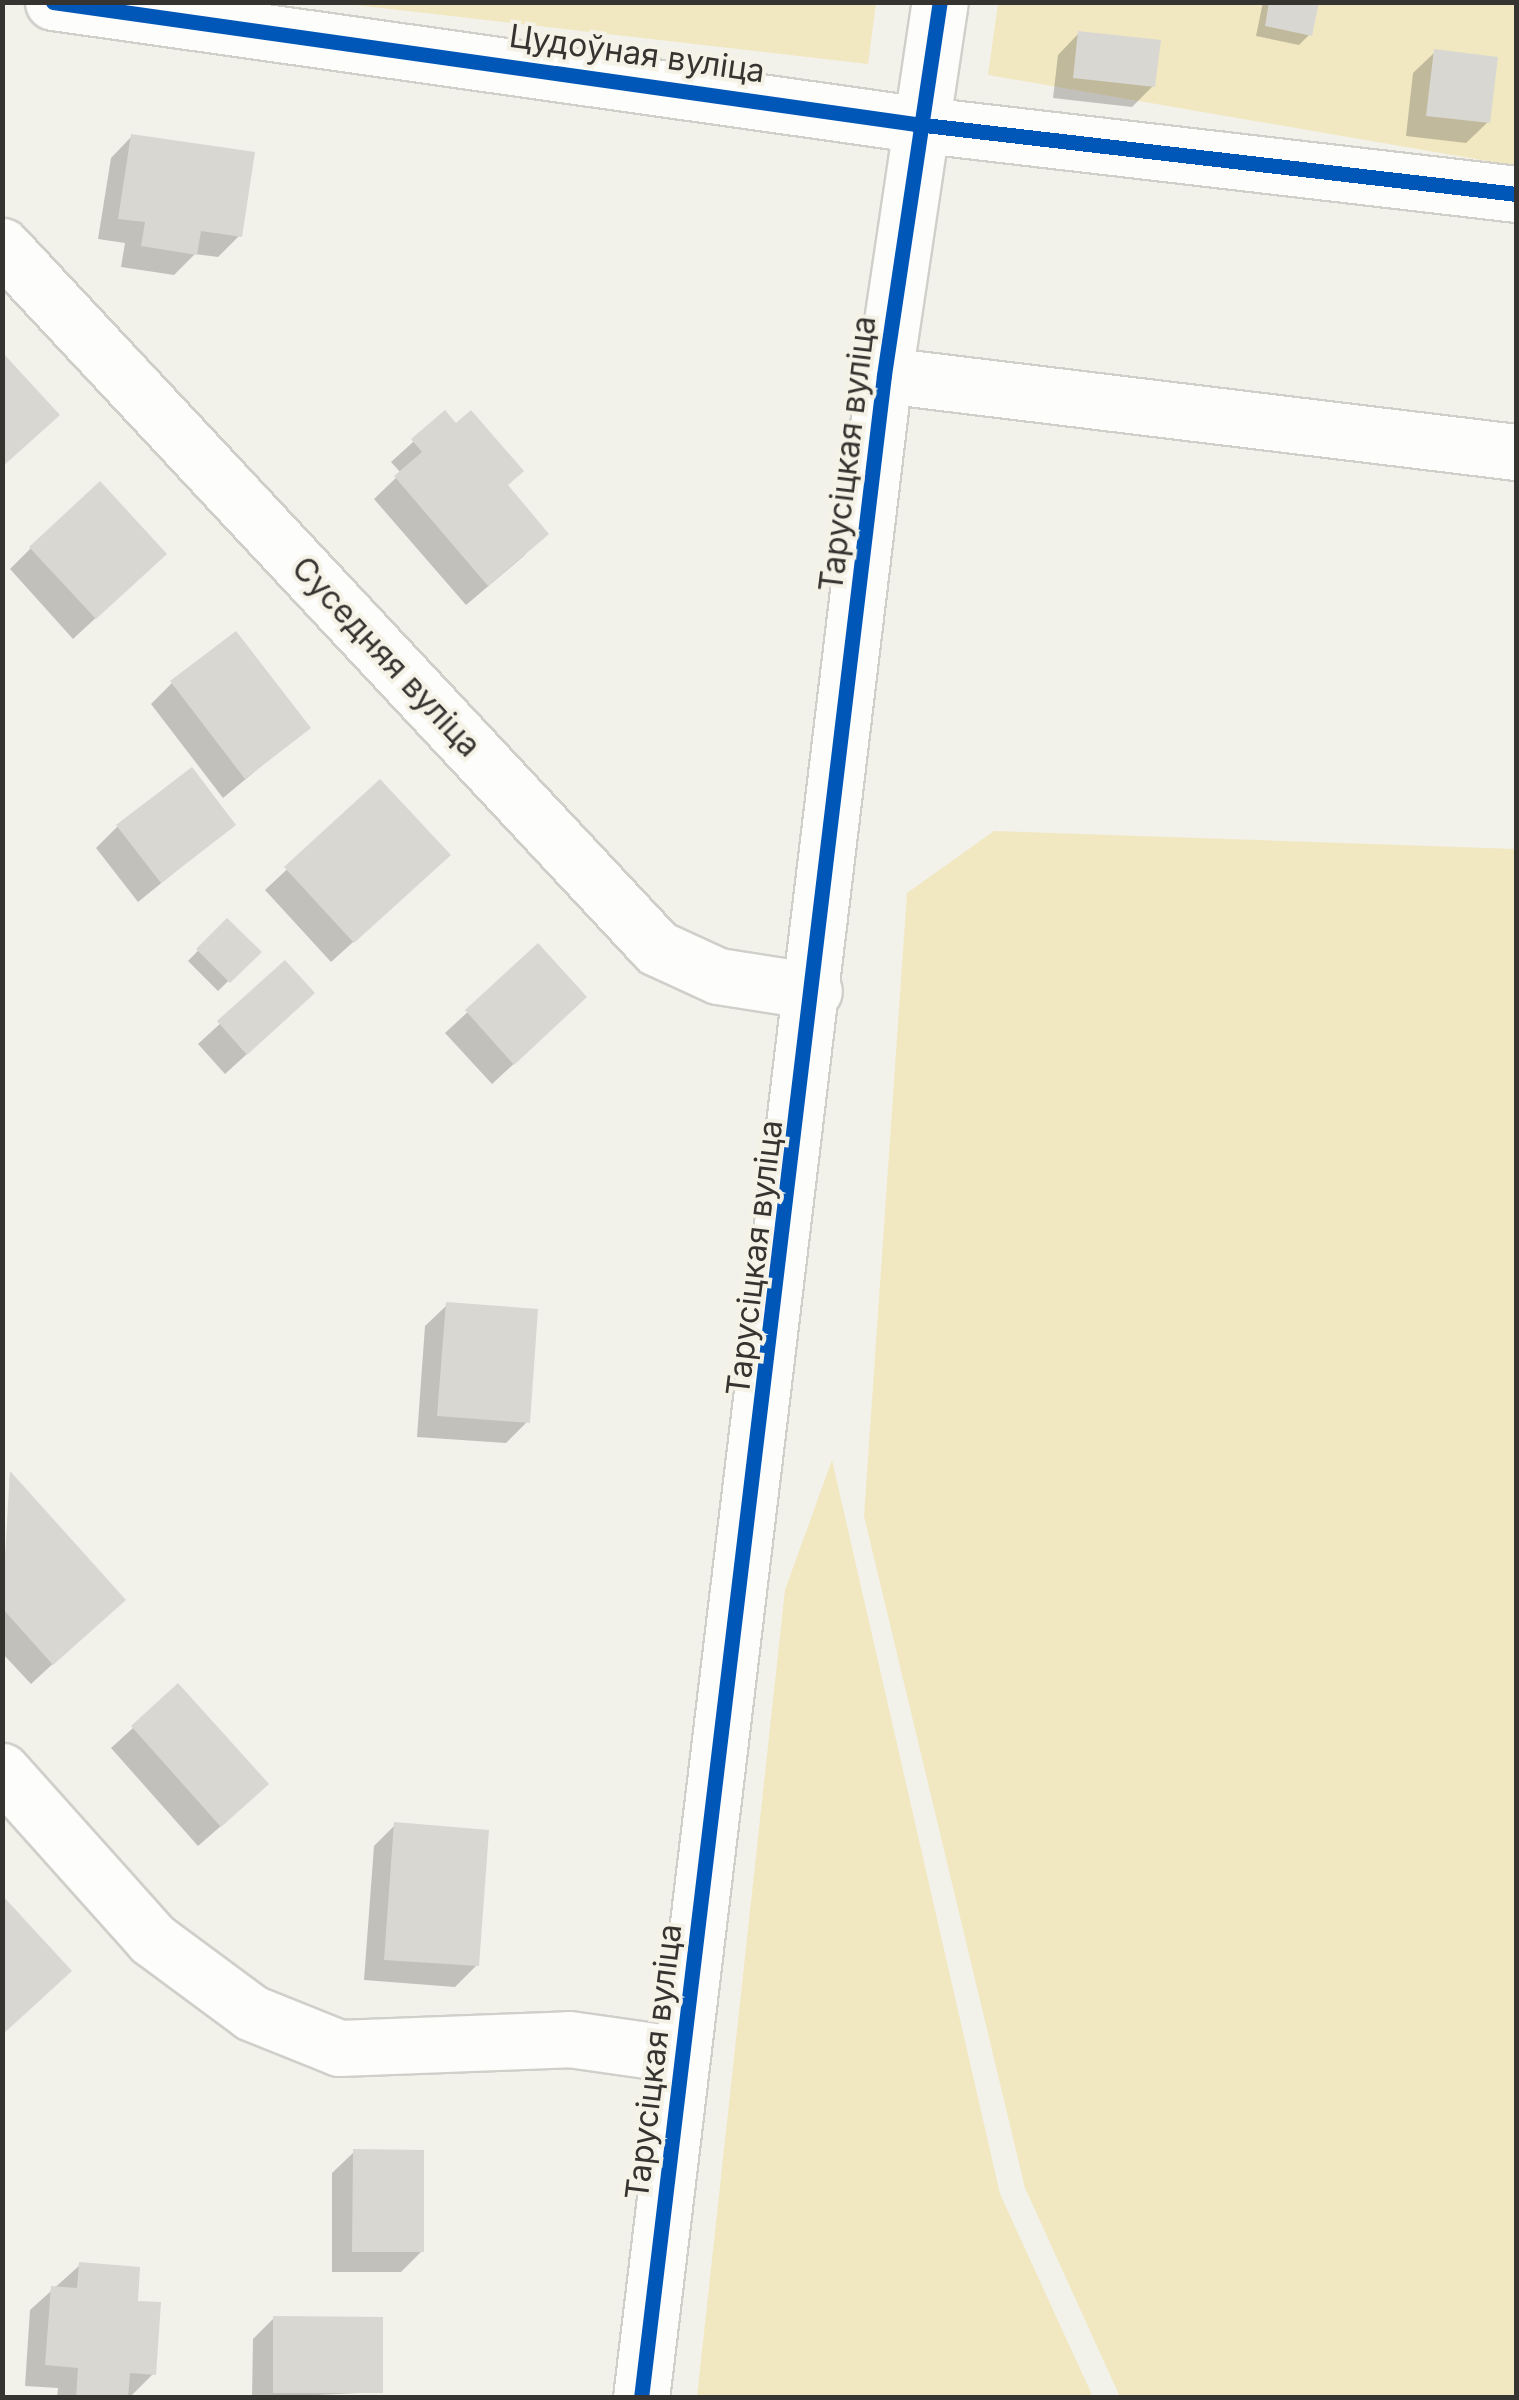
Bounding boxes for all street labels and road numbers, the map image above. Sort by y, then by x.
street label: Цудоўная вуліца [507,17,767,91]
street label: Тарусіцкая вуліца [812,314,884,594]
street label: Суседняя вуліца [284,549,488,765]
street label: Тарусіцкая вуліца [719,1118,791,1398]
street label: Тарусіцкая вуліца [618,1922,690,2202]

